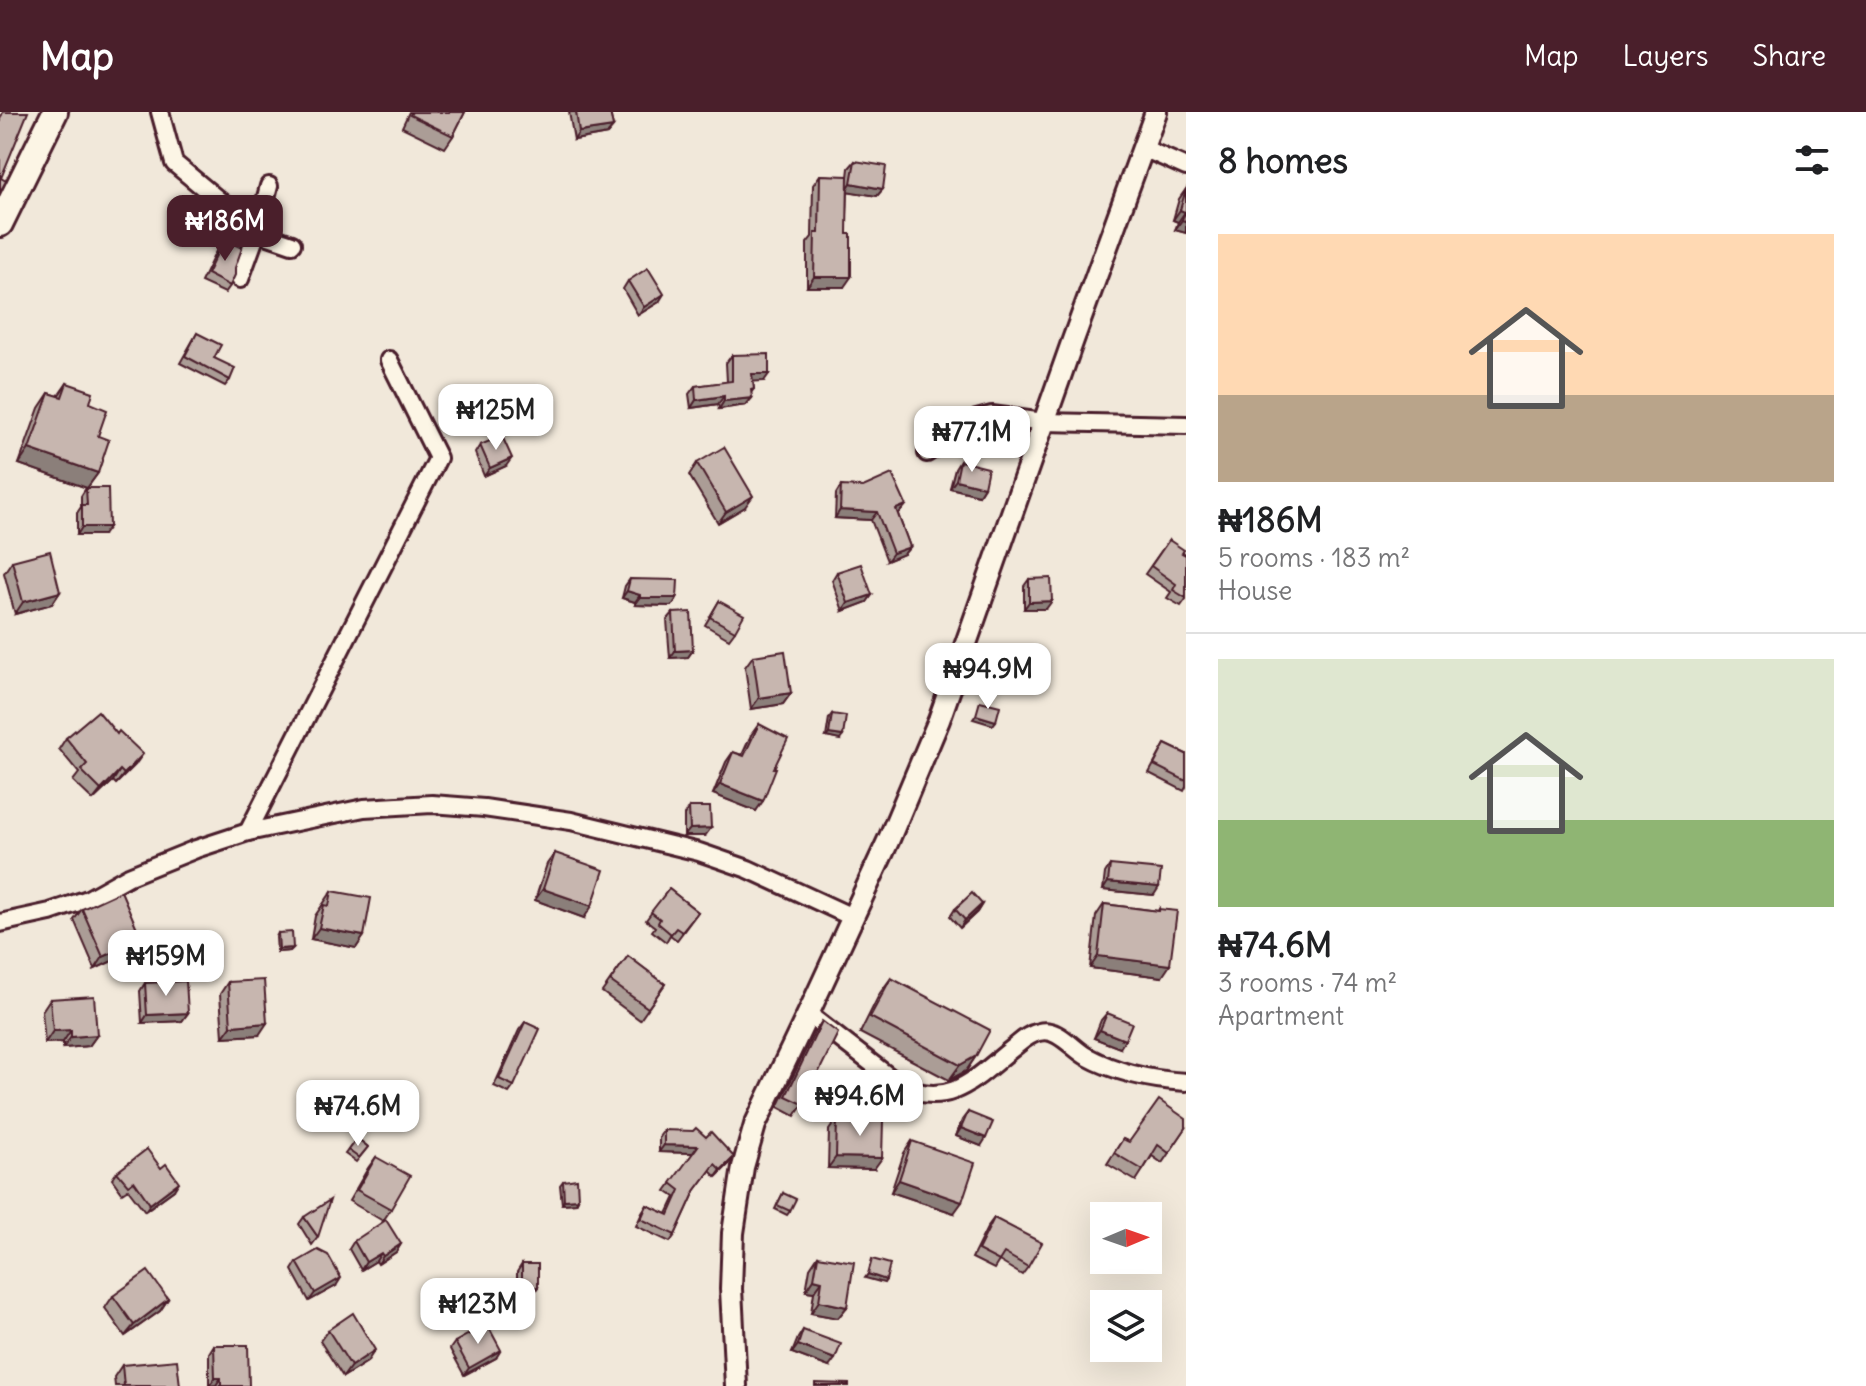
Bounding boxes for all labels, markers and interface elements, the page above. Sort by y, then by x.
text: Map [40,33,114,80]
text: Map [1524,38,1579,74]
text: Layers [1623,38,1709,74]
text: Share [1753,38,1826,74]
icon: filters [1790,138,1834,182]
text: 8 homes [1218,139,1348,182]
pin: ₦186M [169,195,281,263]
text: ₦186M [185,204,265,237]
icon: home [1454,286,1598,430]
pin: ₦125M [440,384,552,452]
text: ₦125M [456,393,536,426]
pin: ₦77.1M [907,406,1037,474]
text: ₦77.1M [932,415,1012,448]
text: ₦186M [1218,498,1323,541]
text: 5 rooms · 183 m² [1218,541,1410,574]
text: House [1218,574,1292,607]
pin: ₦94.9M [923,643,1053,711]
text: ₦94.9M [943,652,1033,685]
icon: home [1454,711,1598,855]
text: ₦74.6M [1218,923,1332,966]
pin: ₦159M [110,930,222,998]
text: ₦159M [126,939,206,972]
text: 3 rooms · 74 m² [1218,966,1397,999]
text: Apartment [1218,999,1344,1032]
pin: ₦94.6M [795,1070,925,1138]
text: ₦94.6M [815,1079,905,1112]
pin: ₦74.6M [293,1080,423,1148]
text: ₦74.6M [314,1089,402,1122]
north arrow [1090,1202,1162,1274]
map controls [1090,1202,1162,1362]
pin: ₦123M [422,1278,534,1346]
text: ₦123M [438,1287,518,1320]
button: layers [1090,1290,1162,1362]

